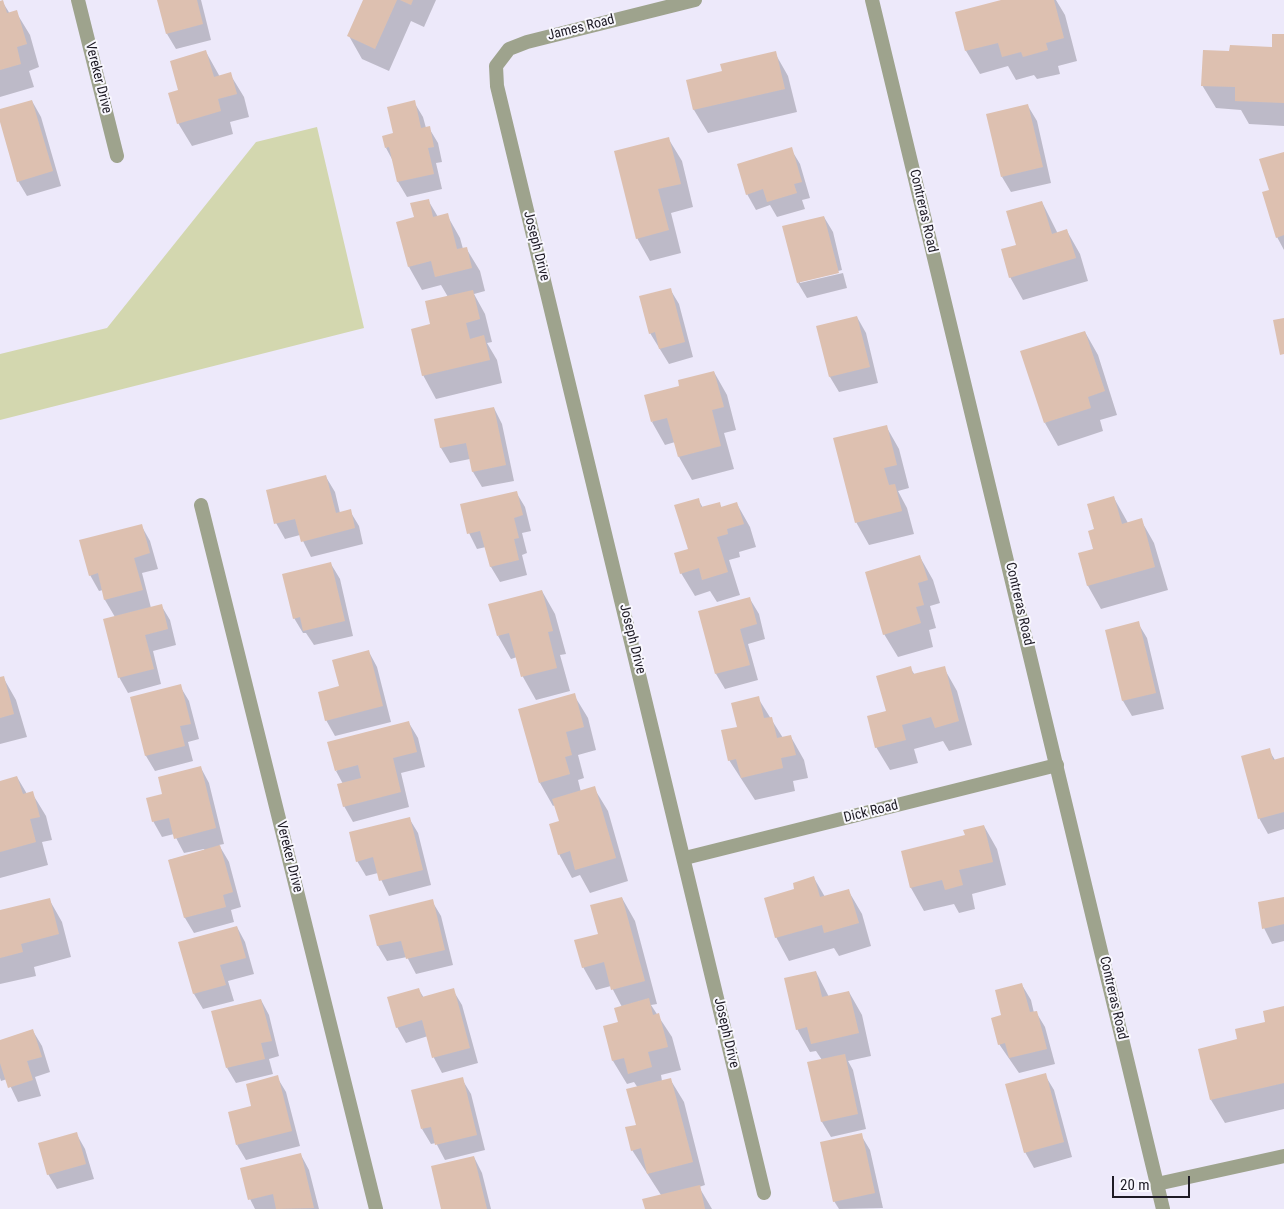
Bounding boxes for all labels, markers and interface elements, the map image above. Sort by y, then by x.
street label: James Road [546,12,616,44]
street label: Vereker Drive [81,41,115,115]
street label: Contreras Road [905,168,941,254]
street label: Joseph Drive [519,209,553,283]
street label: Contreras Road [1001,561,1037,647]
street label: Joseph Drive [615,602,649,676]
street label: Dick Road [842,797,900,827]
street label: Vereker Drive [272,820,306,894]
street label: Contreras Road [1095,955,1131,1041]
street label: Joseph Drive [710,996,742,1070]
scale bar [1114,1166,1192,1198]
text: 20 m [1120,1176,1150,1194]

